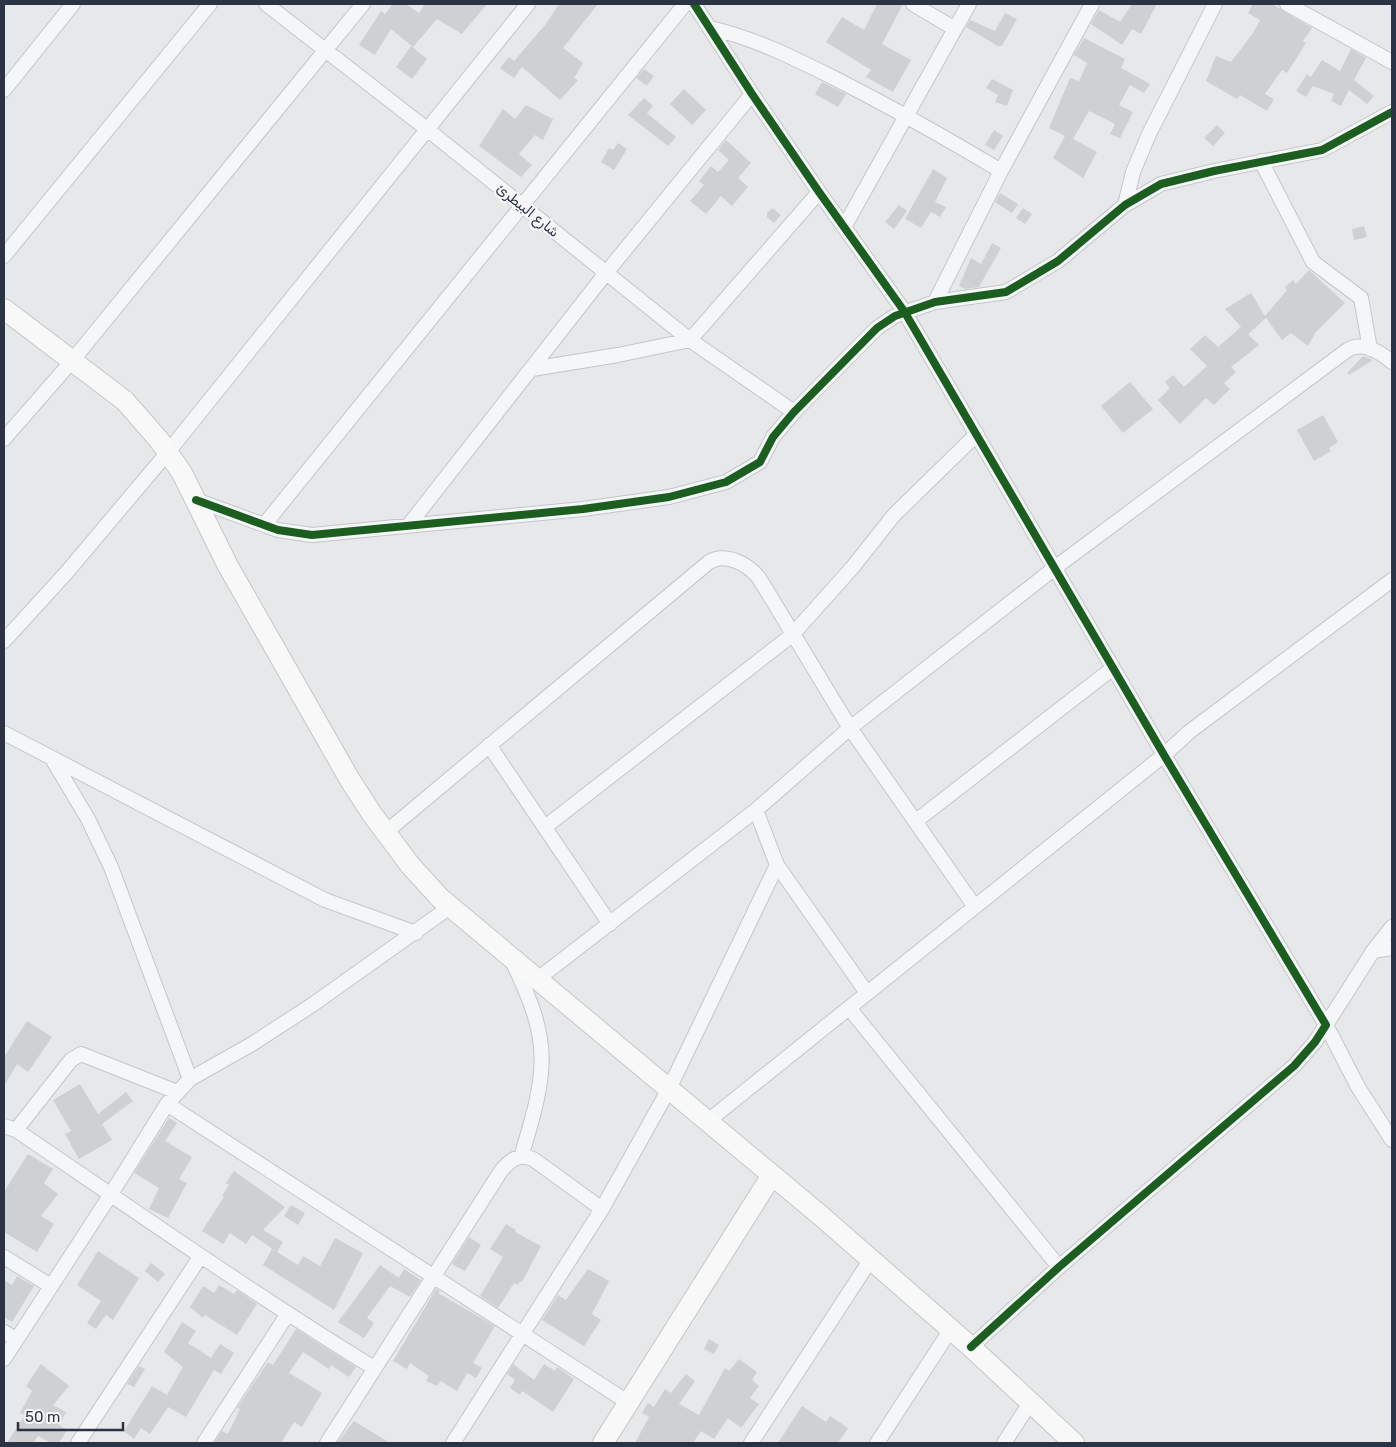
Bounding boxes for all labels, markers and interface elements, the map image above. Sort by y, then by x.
street label: شارع البيطرئ [492,180,563,242]
scale bar [18,1400,122,1432]
text: 50 m [25,1408,60,1426]

